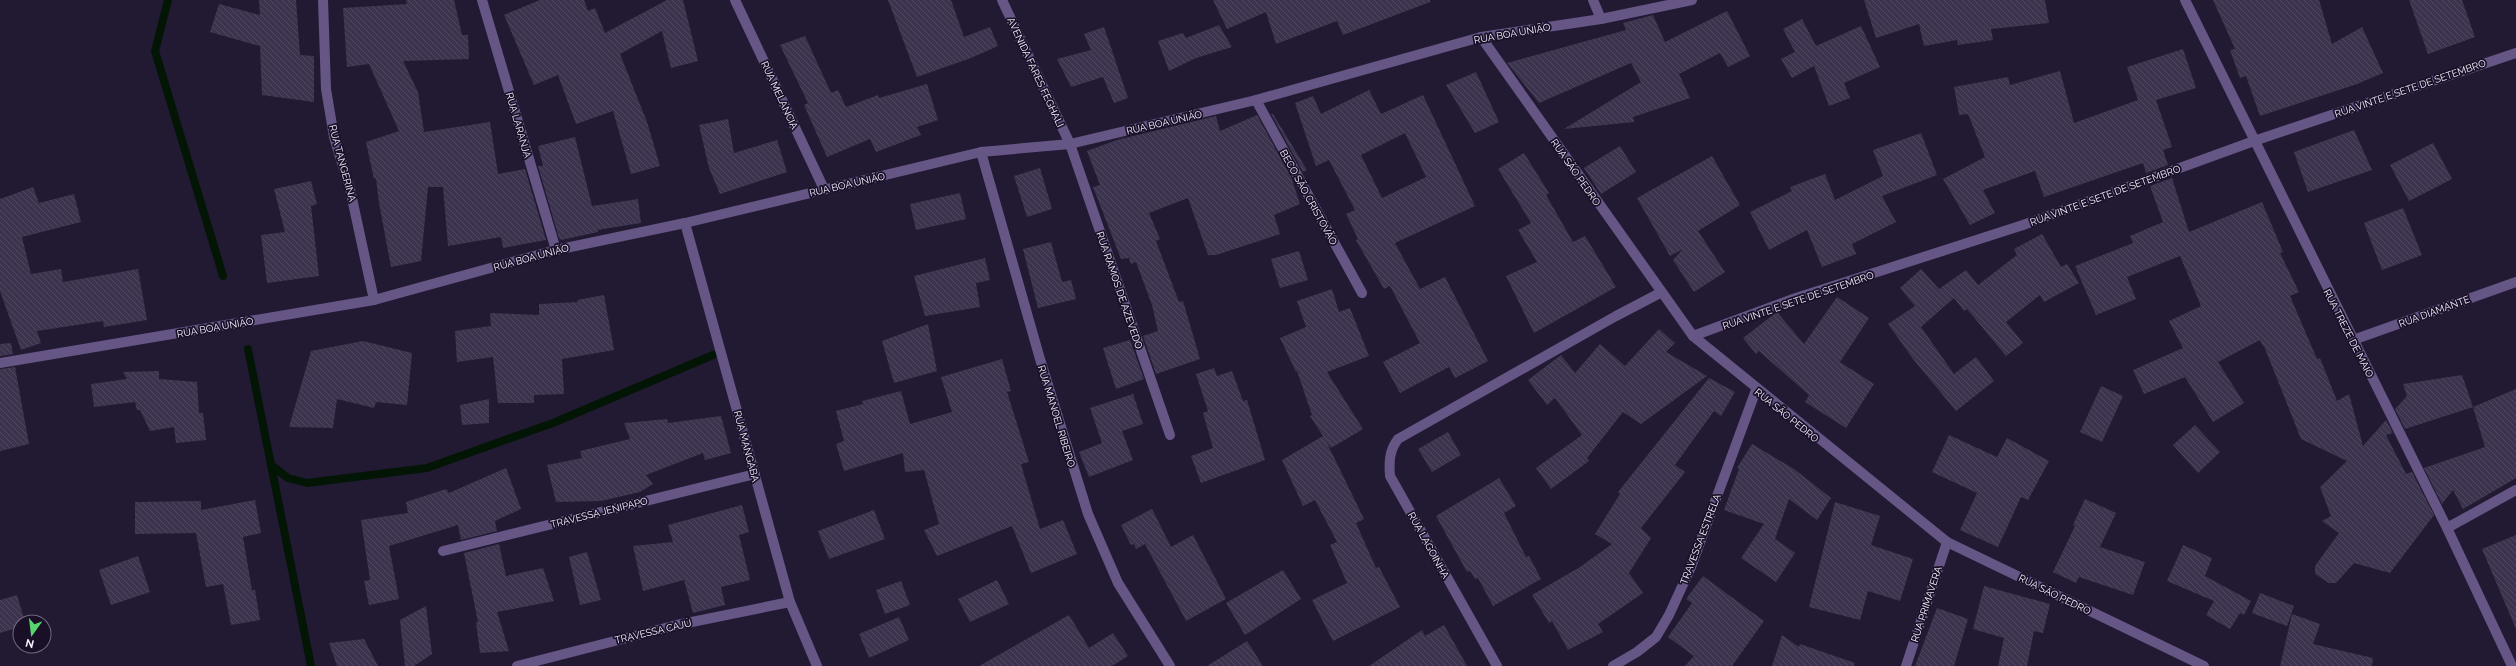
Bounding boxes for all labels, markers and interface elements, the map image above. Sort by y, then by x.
street label: AVENIDA FARES FEGHALI [1005,16,1066,129]
street label: RUA BOA UNIÃO [1473,21,1552,46]
street label: RUA VINTE E SETE DE SETEMBRO [2333,57,2488,120]
street label: RUA MELANCIA [759,59,800,131]
street label: RUA LARANJA [504,91,533,159]
street label: RUA BOA UNIÃO [1125,108,1204,137]
street label: RUA TANGERINA [327,123,358,203]
street label: RUA SÃO PEDRO [1548,137,1603,208]
street label: BECO SÃO CRISTÓVÃO [1278,148,1340,247]
street label: RUA VINTE E SETE DE SETEMBRO [2028,163,2182,228]
street label: RUA BOA UNIÃO [808,170,887,199]
street label: RUA RAMOS DE AZEVEDO [1094,230,1145,351]
street label: RUA BOA UNIÃO [492,242,570,273]
street label: RUA VINTE E SETE DE SETEMBRO [1721,269,1876,332]
street label: RUA TREZE DE MAIO [2322,287,2376,380]
street label: RUA DIAMANTE [2397,294,2471,329]
street label: RUA BOA UNIÃO [176,315,255,340]
street label: RUA MANOEL RIBEIRO [1036,364,1077,469]
street label: RUA SÃO PEDRO [1753,386,1821,445]
street label: RUA MANGABA [732,409,761,483]
street label: TRAVESSA ESTRELA [1678,492,1723,586]
street label: TRAVESSA JENIPAPO [549,495,649,530]
street label: RUA LAGOINHA [1406,510,1451,581]
street label: RUA PRIMAVERA [1909,565,1944,643]
street label: RUA SÃO PEDRO [2017,572,2093,617]
north arrow [12,614,52,654]
street label: TRAVESSA CAJÚ [614,617,693,646]
text: N [24,636,35,651]

